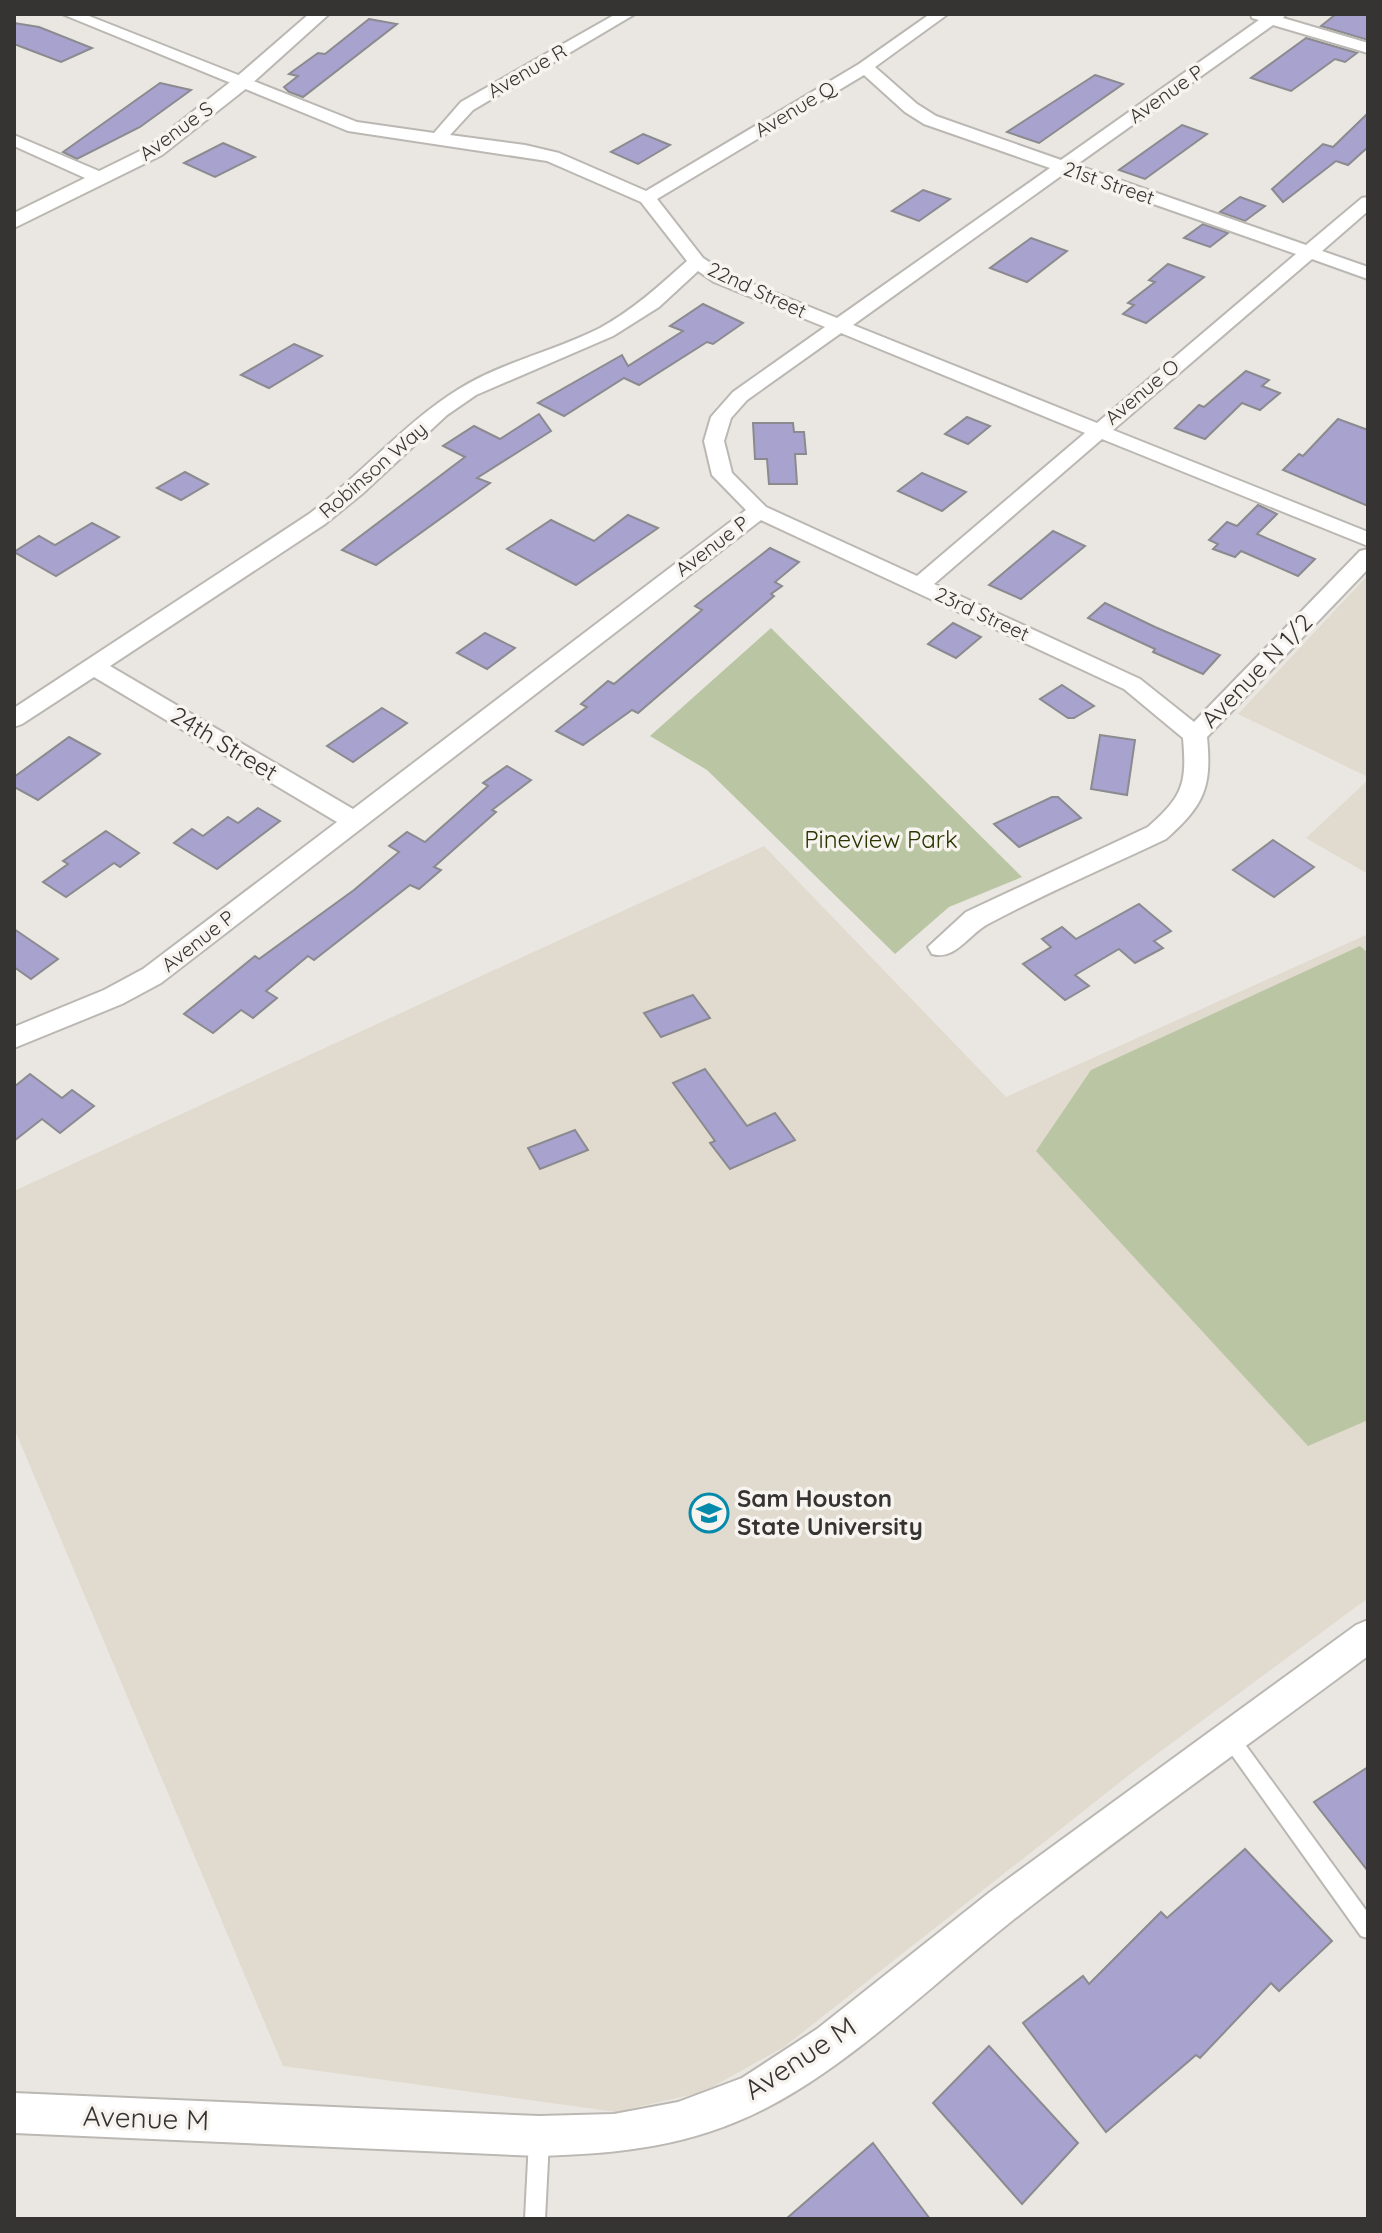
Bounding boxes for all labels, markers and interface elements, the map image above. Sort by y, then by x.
street label: Avenue R [483,38,571,103]
street label: Avenue P [1123,59,1208,128]
street label: Avenue Q [750,75,840,142]
street label: Avenue S [134,95,217,166]
street label: 21st Street [1060,155,1158,210]
street label: 22nd Street [704,256,811,323]
street label: Avenue O [1099,353,1184,430]
street label: Robinson Way [314,416,432,523]
street label: Avenue P [670,510,754,581]
street label: 23rd Street [931,581,1033,646]
street label: Avenue N 1/2 [1194,607,1318,734]
street label: 24th Street [166,700,283,787]
park label: Pineview Park [804,824,958,854]
street label: Avenue P [156,904,239,977]
place label: Sam Houston State University [737,1483,923,1541]
school or university icon: Sam Houston State University [688,1492,730,1534]
street label: Avenue M [737,2008,862,2107]
street label: Avenue M [82,2098,210,2137]

